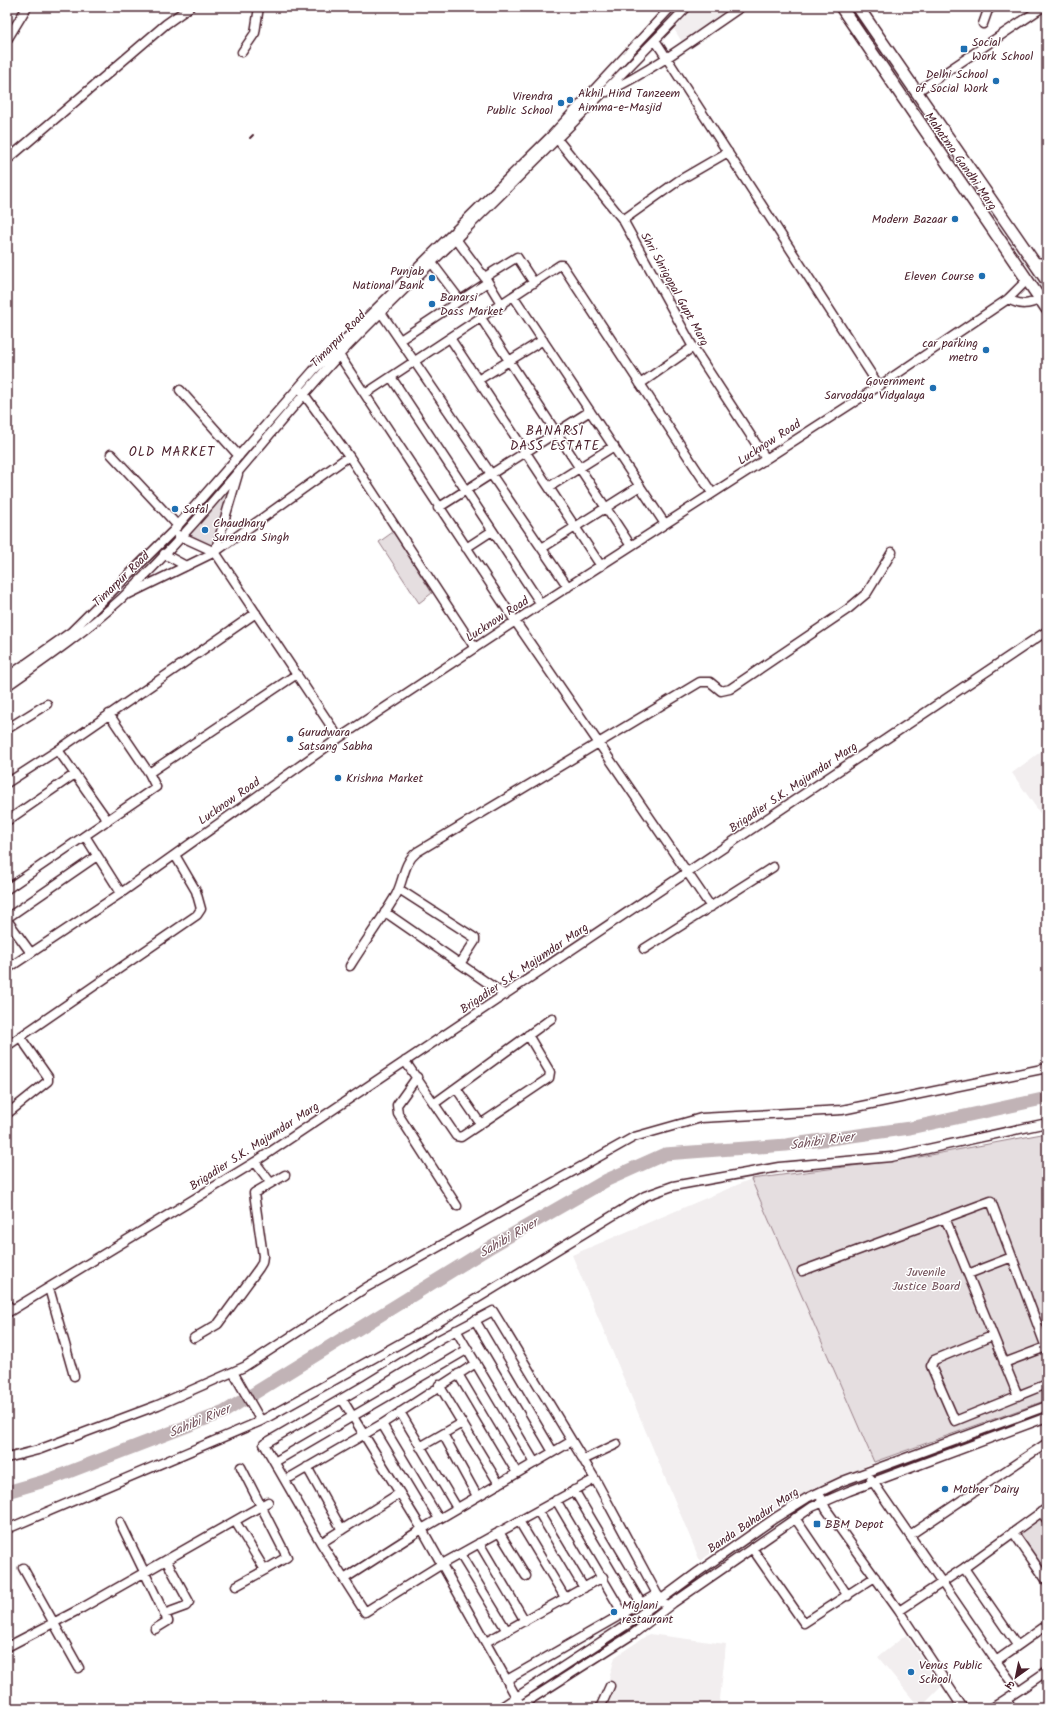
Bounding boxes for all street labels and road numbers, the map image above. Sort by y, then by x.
street label: Mahatma Gandhi Marg [920,108,1002,214]
street label: Shri Shrigopal Gupt Marg [635,229,714,350]
street label: Timarpur Road [306,306,371,372]
street label: Lucknow Road [734,414,806,470]
street label: Timarpur Road [89,547,155,611]
street label: Lucknow Road [462,591,534,647]
street label: Brigadier S.K. Majumdar Marg [725,737,862,838]
street label: Lucknow Road [194,772,265,830]
street label: Brigadier S.K. Majumdar Marg [456,918,593,1019]
street label: Brigadier S.K. Majumdar Marg [186,1097,323,1196]
street label: Banda Bahadur Marg [704,1483,803,1558]

